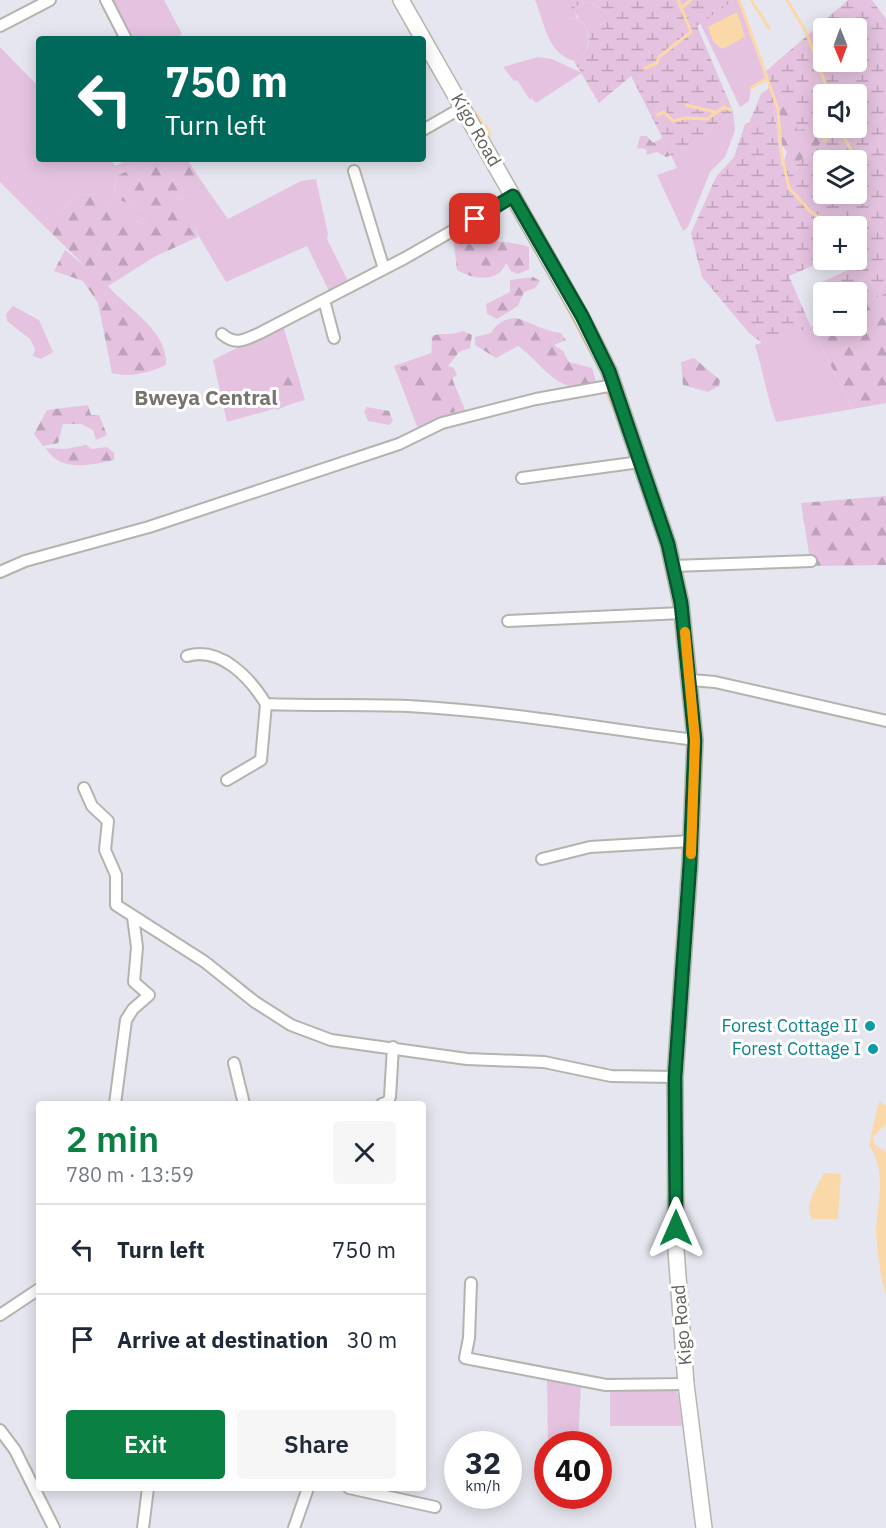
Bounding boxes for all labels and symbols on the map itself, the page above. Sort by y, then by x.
north arrow [813,18,867,72]
street label: Kigo Road [446,89,507,171]
pin [449,193,500,244]
district label: Bweya Central [134,383,278,411]
place label: Forest Cottage II [721,1014,858,1037]
marker: Forest Cottage II [863,1019,877,1033]
place label: Forest Cottage I [732,1037,861,1060]
marker: Forest Cottage I [866,1042,880,1056]
position arrow [644,1196,708,1260]
street label: Kigo Road [667,1284,696,1366]
speed limit sign: 40 [534,1431,612,1509]

